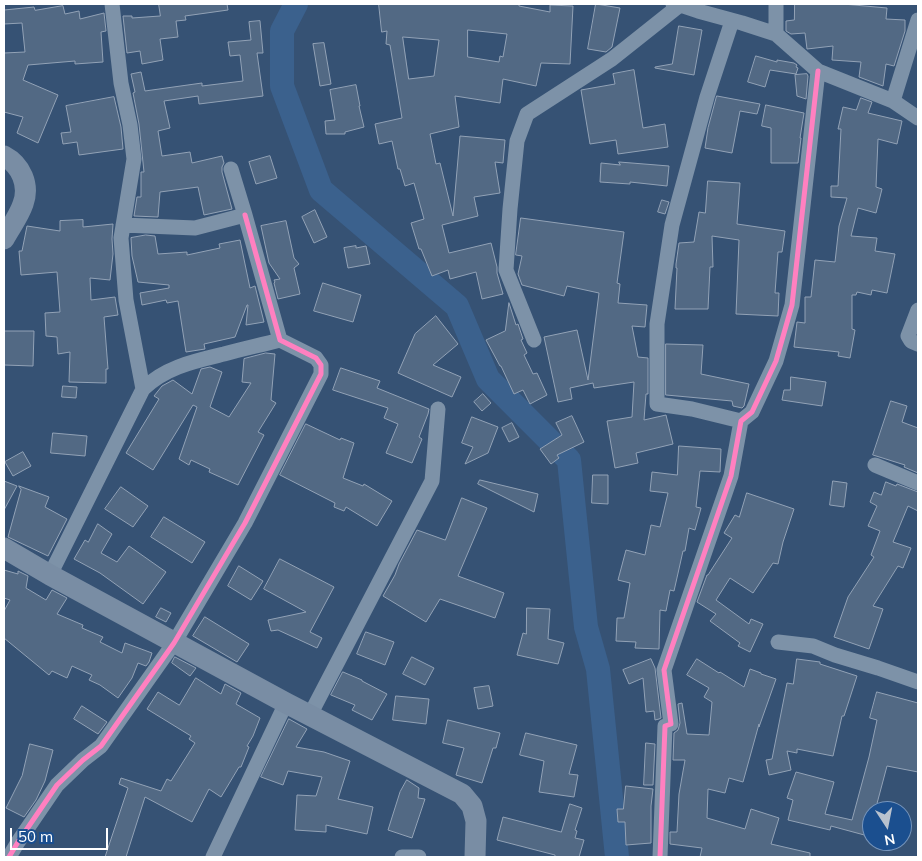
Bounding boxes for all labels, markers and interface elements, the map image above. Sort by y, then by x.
north arrow [862,801,912,851]
scale bar [12,818,110,850]
text: 50 m [18,827,53,846]
text: N [883,830,897,850]

